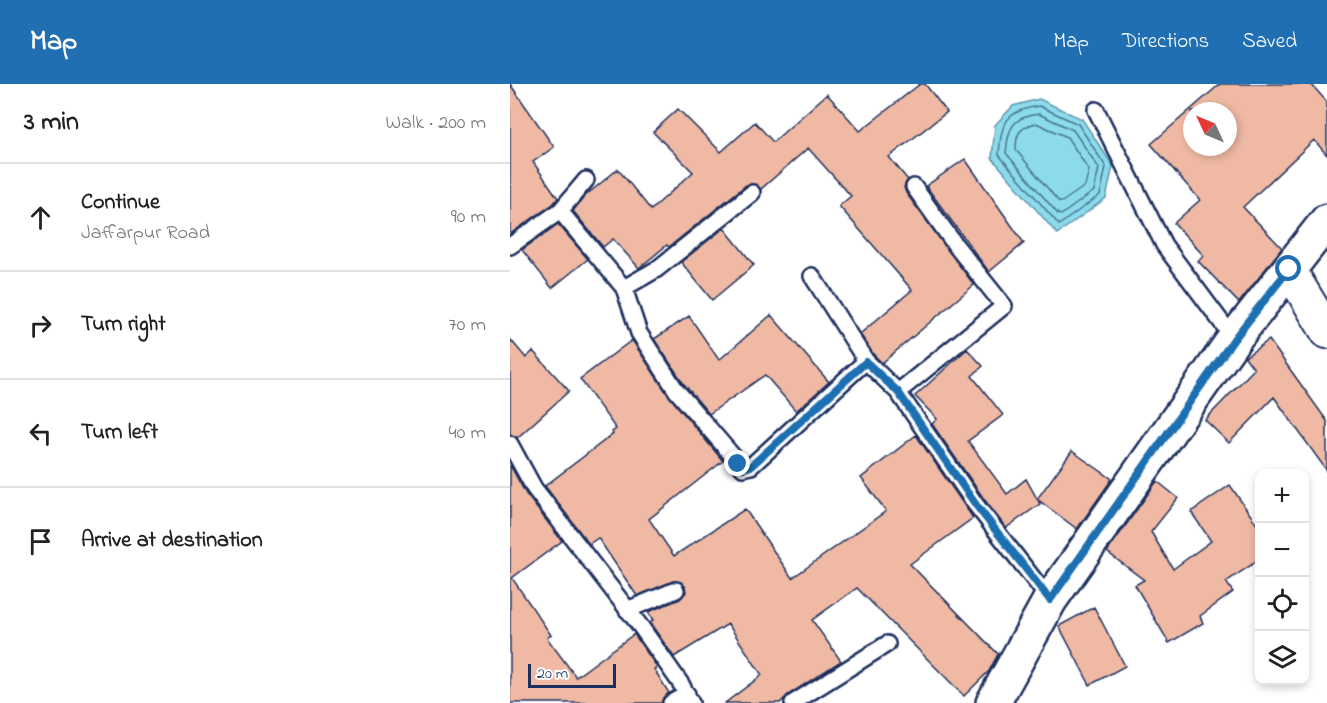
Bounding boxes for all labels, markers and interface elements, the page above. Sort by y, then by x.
text: Map [30,22,77,63]
text: Map [1053,27,1089,57]
text: Directions [1122,27,1209,57]
text: Saved [1242,27,1297,57]
north arrow [1183,102,1237,156]
text: 3 min [24,104,79,142]
text: Walk · 200 m [386,109,486,138]
text: Continue [81,187,160,219]
icon: ahead [24,201,57,234]
text: 90 m [451,203,486,232]
text: Jaffarpur Road [81,219,210,248]
route start [1275,255,1301,281]
icon: right [24,309,57,342]
text: Turn right [81,309,166,341]
text: 70 m [449,311,486,340]
icon: left [24,417,57,450]
text: Turn left [81,417,158,449]
text: 40 m [449,419,486,448]
route end [724,450,750,476]
map controls [1255,469,1309,685]
button: + [1255,469,1309,523]
button: − [1255,523,1309,577]
icon: arrive [24,525,57,558]
text: Arrive at destination [81,525,263,557]
button: locate [1255,577,1309,631]
button: layers [1255,631,1309,685]
scale bar [528,661,616,688]
text: 20 m [537,662,568,686]

